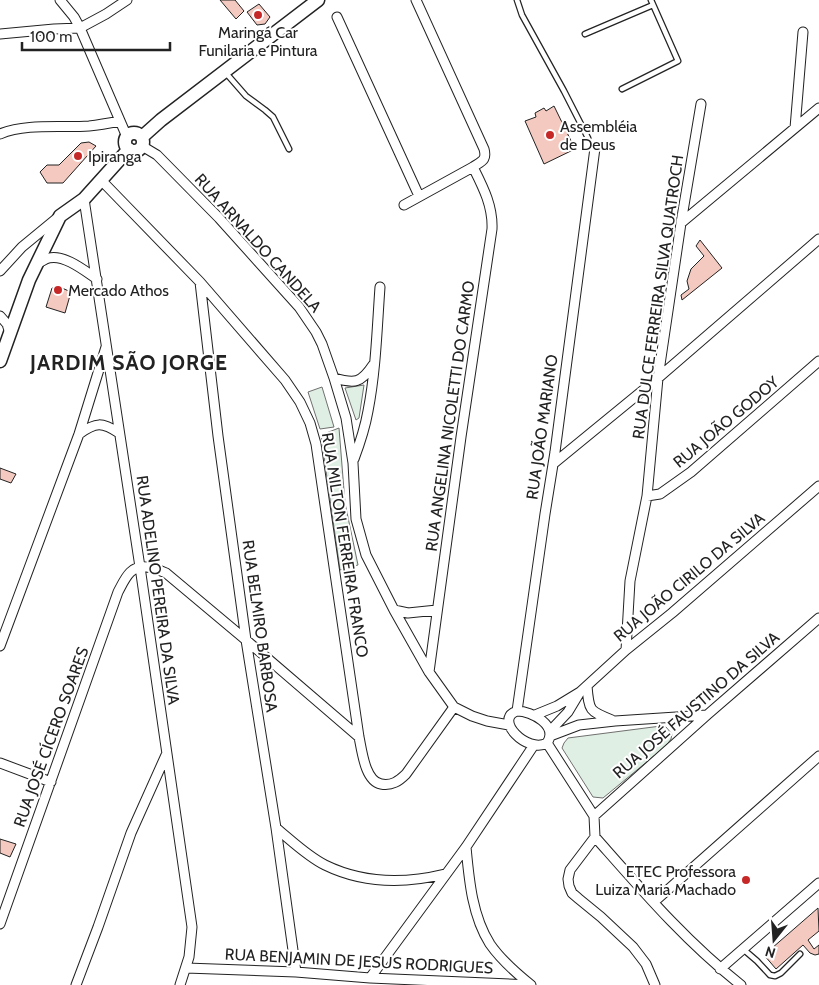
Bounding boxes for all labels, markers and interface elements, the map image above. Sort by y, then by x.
marker: Maringá Car Funilaria e Pintura [252,9,264,21]
scale bar [22,20,170,52]
place label: Maringá Car Funilaria e Pintura [198,23,318,60]
text: 100 m [30,28,72,46]
place label: Assembléia de Deus [560,117,637,154]
marker: Assembléia de Deus [544,129,556,141]
place label: Ipiranga [88,147,142,166]
marker: Ipiranga [72,150,84,162]
street label: RUA DULCE FERREIRA SILVA QUATROCH [629,154,687,440]
street label: RUA ARNALDO CANDELA [191,170,325,316]
street label: RUA ANGELINA NICOLETTI DO CARMO [422,279,478,553]
place label: Mercado Athos [68,281,169,300]
marker: Mercado Athos [52,284,64,296]
district label: JARDIM SÃO JORGE [29,350,228,375]
street label: RUA JOÃO MARIANO [522,353,562,501]
street label: RUA JOÃO GODOY [669,372,783,472]
street label: RUA MILTON FERREIRA FRANCO [318,431,372,659]
street label: RUA ADELINO PEREIRA DA SILVA [132,474,184,706]
street label: RUA JOÃO CIRILO DA SILVA [610,508,768,646]
street label: RUA BELMIRO BARBOSA [239,539,282,713]
street label: RUA JOSÉ FAUSTINO DA SILVA [609,628,783,782]
street label: RUA JOSÉ CÍCERO SOARES [10,644,92,830]
place label: ETEC Professora Luiza Maria Machado [595,862,736,899]
marker: ETEC Professora Luiza Maria Machado [740,874,752,886]
north arrow [749,915,799,965]
text: N [763,942,778,962]
street label: RUA BENJAMIN DE JESUS RODRIGUES [224,944,494,978]

